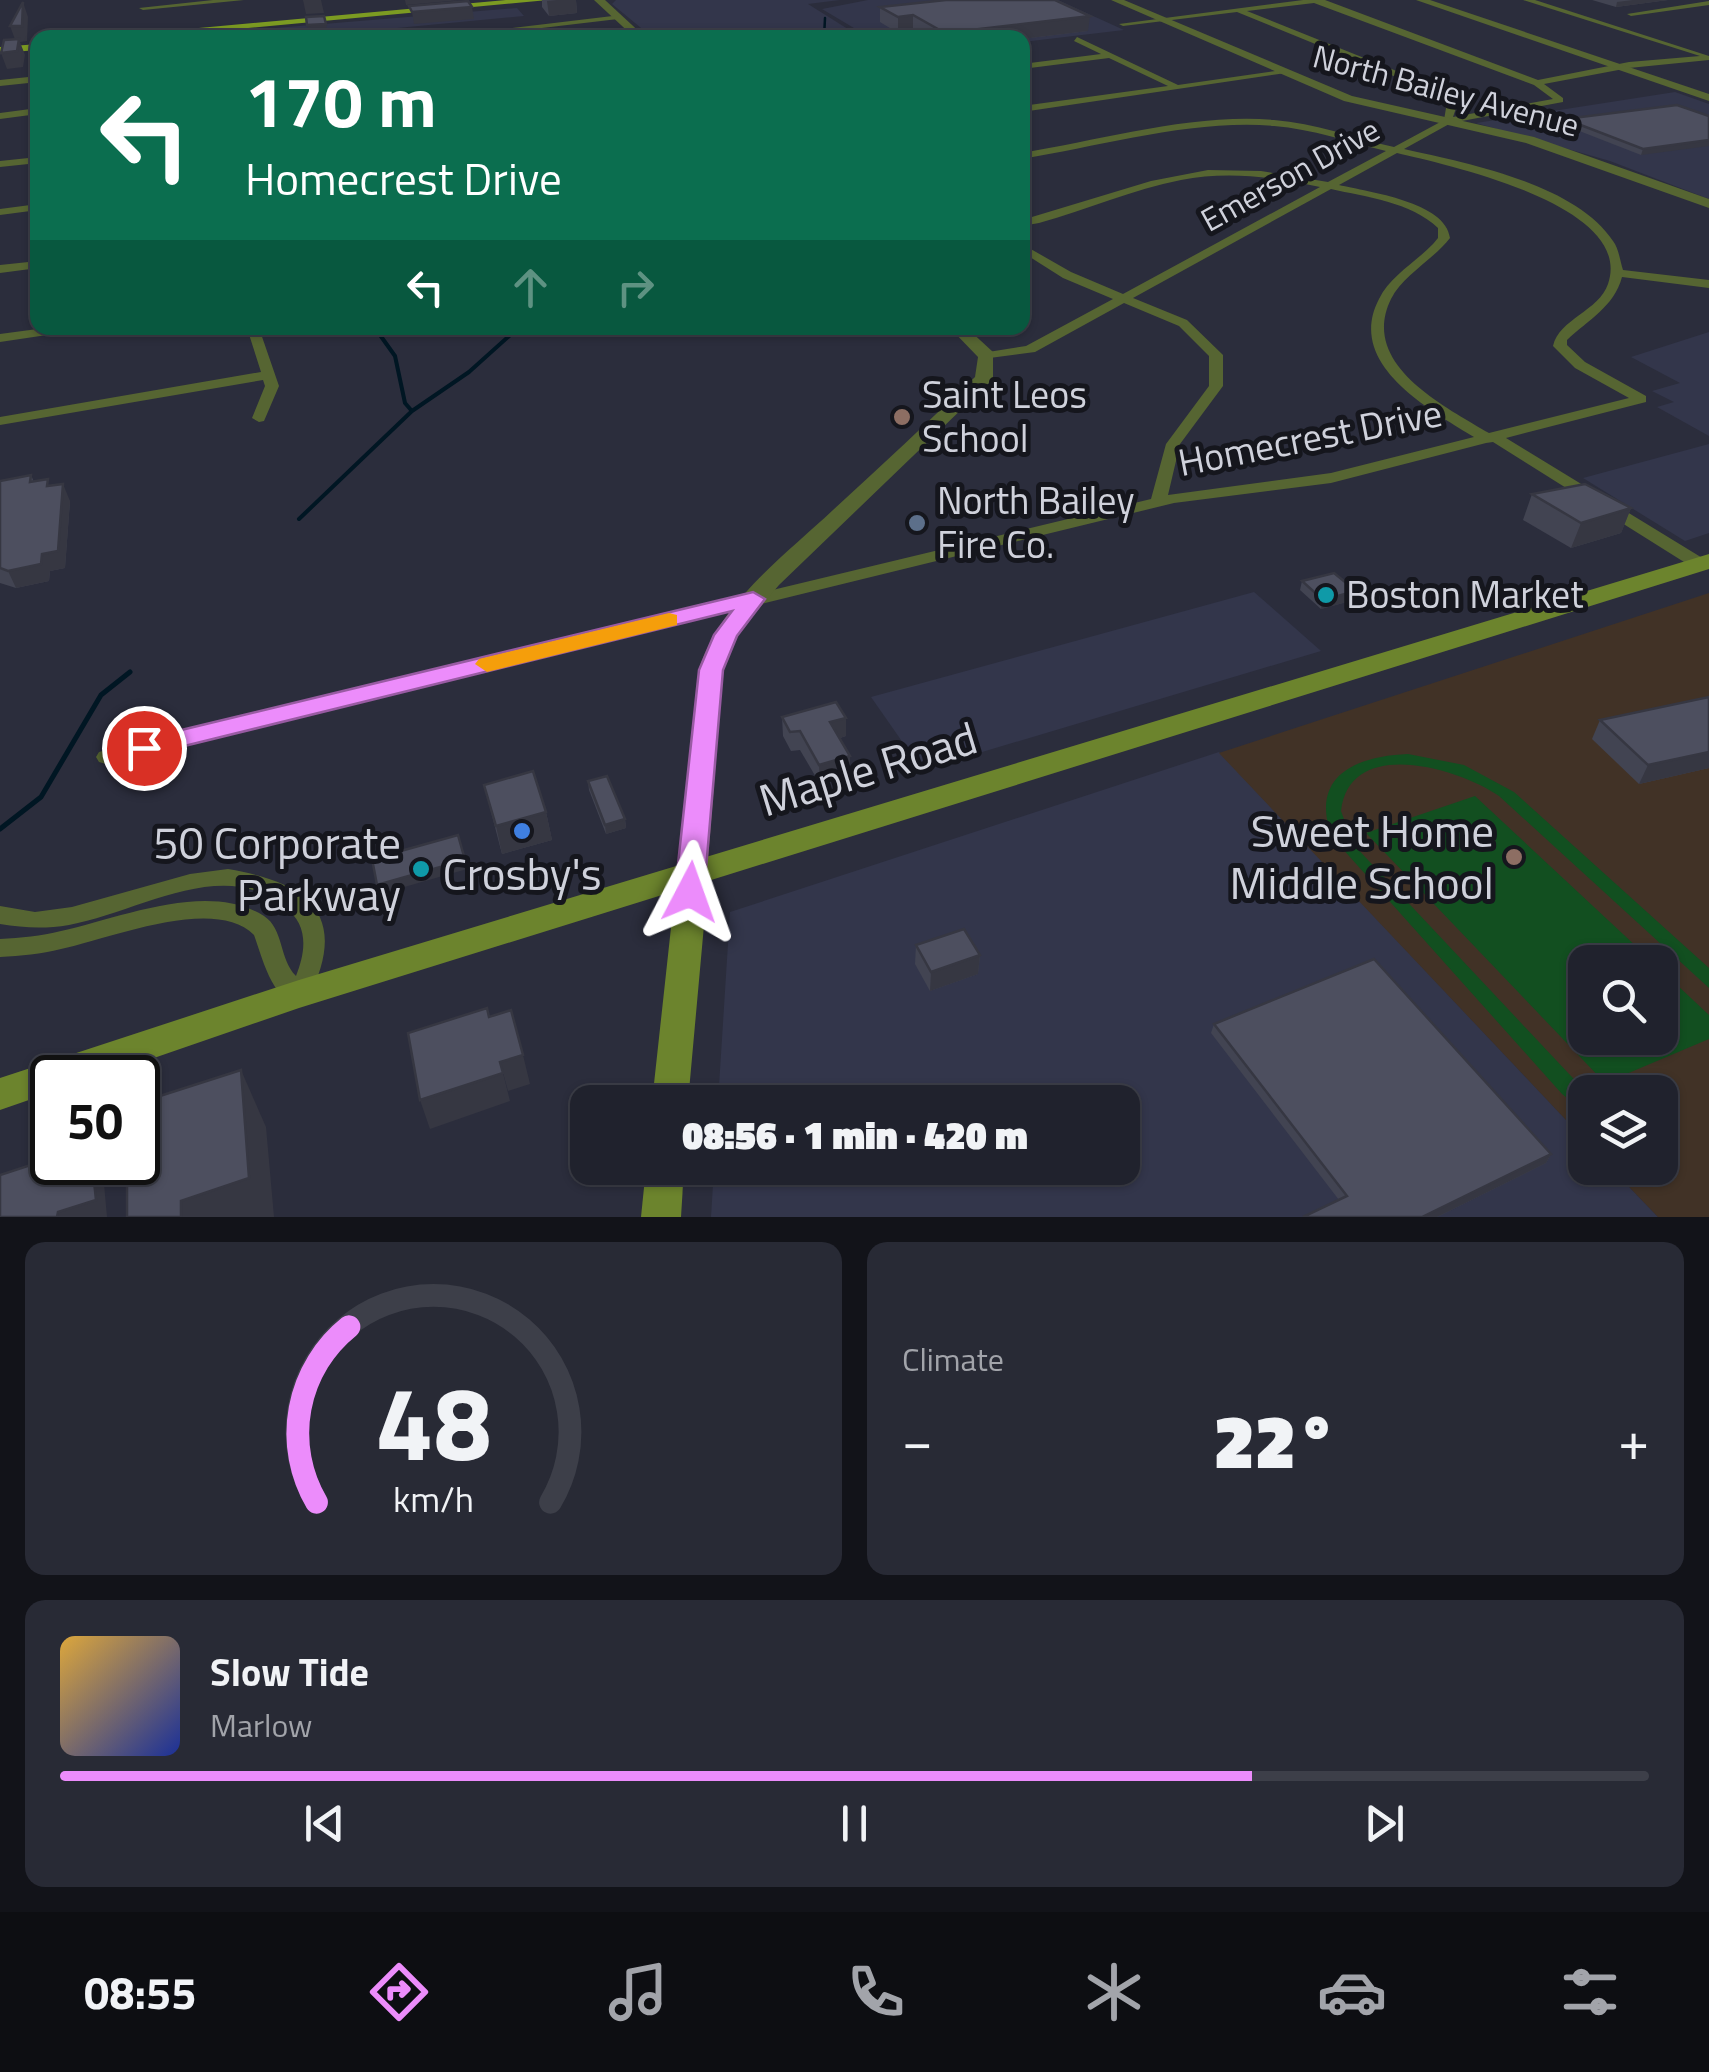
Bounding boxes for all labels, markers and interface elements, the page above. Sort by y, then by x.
street label: North Bailey Avenue [1308,31,1585,149]
text: 170 m [245,48,437,154]
icon: left [80,70,210,200]
street label: Emerson Drive [1191,105,1388,243]
text: Homecrest Drive [245,144,562,212]
icon: left [398,260,453,315]
icon: ahead [503,260,558,315]
icon: right [608,260,663,315]
place label: Saint Leos School [922,365,1087,467]
street label: Homecrest Drive [1173,383,1447,491]
marker: Saint Leos School [891,406,913,428]
place label: North Bailey Fire Co. [937,471,1135,573]
marker: North Bailey Fire Co. [906,512,928,534]
place label: Boston Market [1346,565,1584,623]
marker: Boston Market [1315,584,1337,606]
street label: Maple Road [750,703,985,833]
pin [102,706,187,791]
icon: arrive [117,721,172,776]
place label: Sweet Home Middle School [1230,796,1494,916]
place label: 50 Corporate Parkway [153,808,401,928]
marker: Crosby's [511,820,533,842]
place label: Crosby's [442,839,602,907]
position arrow [638,840,742,944]
marker: Sweet Home Middle School [1503,846,1525,868]
marker: 50 Corporate Parkway [410,858,432,880]
map controls [1568,945,1678,1185]
button: search [1568,945,1678,1055]
speed limit sign: 50 [30,1055,160,1185]
button: layers [1568,1075,1678,1185]
text: 08:56 · 1 min · 420 m [682,1106,1028,1164]
text: Climate [902,1335,1004,1383]
text: 48 [375,1342,492,1500]
text: 22° [1214,1383,1337,1497]
text: − [902,1398,933,1481]
text: + [1618,1398,1649,1481]
text: km/h [393,1471,474,1526]
text: Slow Tide [210,1643,369,1701]
text: Marlow [210,1701,313,1749]
icon: previous [297,1796,352,1851]
icon: pause [827,1796,882,1851]
icon: next [1357,1796,1412,1851]
icon: directions [364,1957,434,2027]
icon: music [603,1957,673,2027]
icon: phone [841,1957,911,2027]
icon: climate [1079,1957,1149,2027]
icon: car [1317,1957,1387,2027]
icon: filters [1555,1957,1625,2027]
text: 08:55 [84,1958,196,2026]

